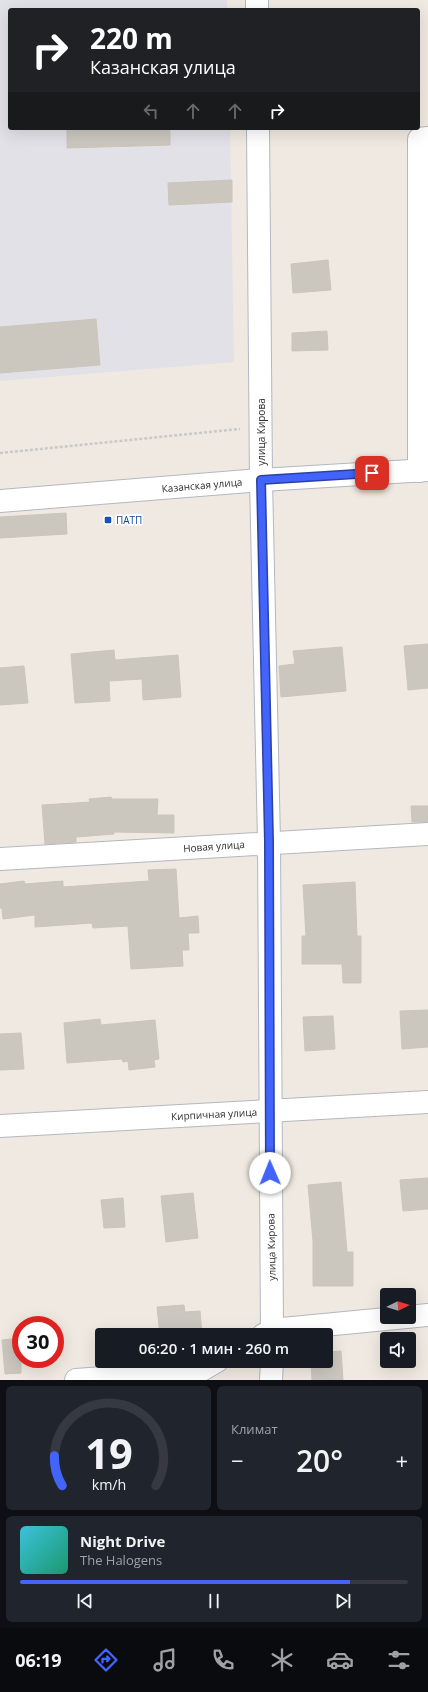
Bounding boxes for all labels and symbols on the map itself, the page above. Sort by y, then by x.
street label: улица Кирова [254,398,268,466]
pin [355,456,389,490]
street label: Казанская улица [161,474,243,496]
place label: ПАТП [116,513,142,527]
marker: ПАТП [103,515,113,525]
street label: Новая улица [183,837,245,855]
street label: Кирпичная улица [171,1105,257,1123]
position arrow [249,1152,291,1194]
street label: улица Кирова [263,1213,279,1281]
north arrow [380,1288,416,1324]
speed limit sign: 30 [12,1316,64,1368]

